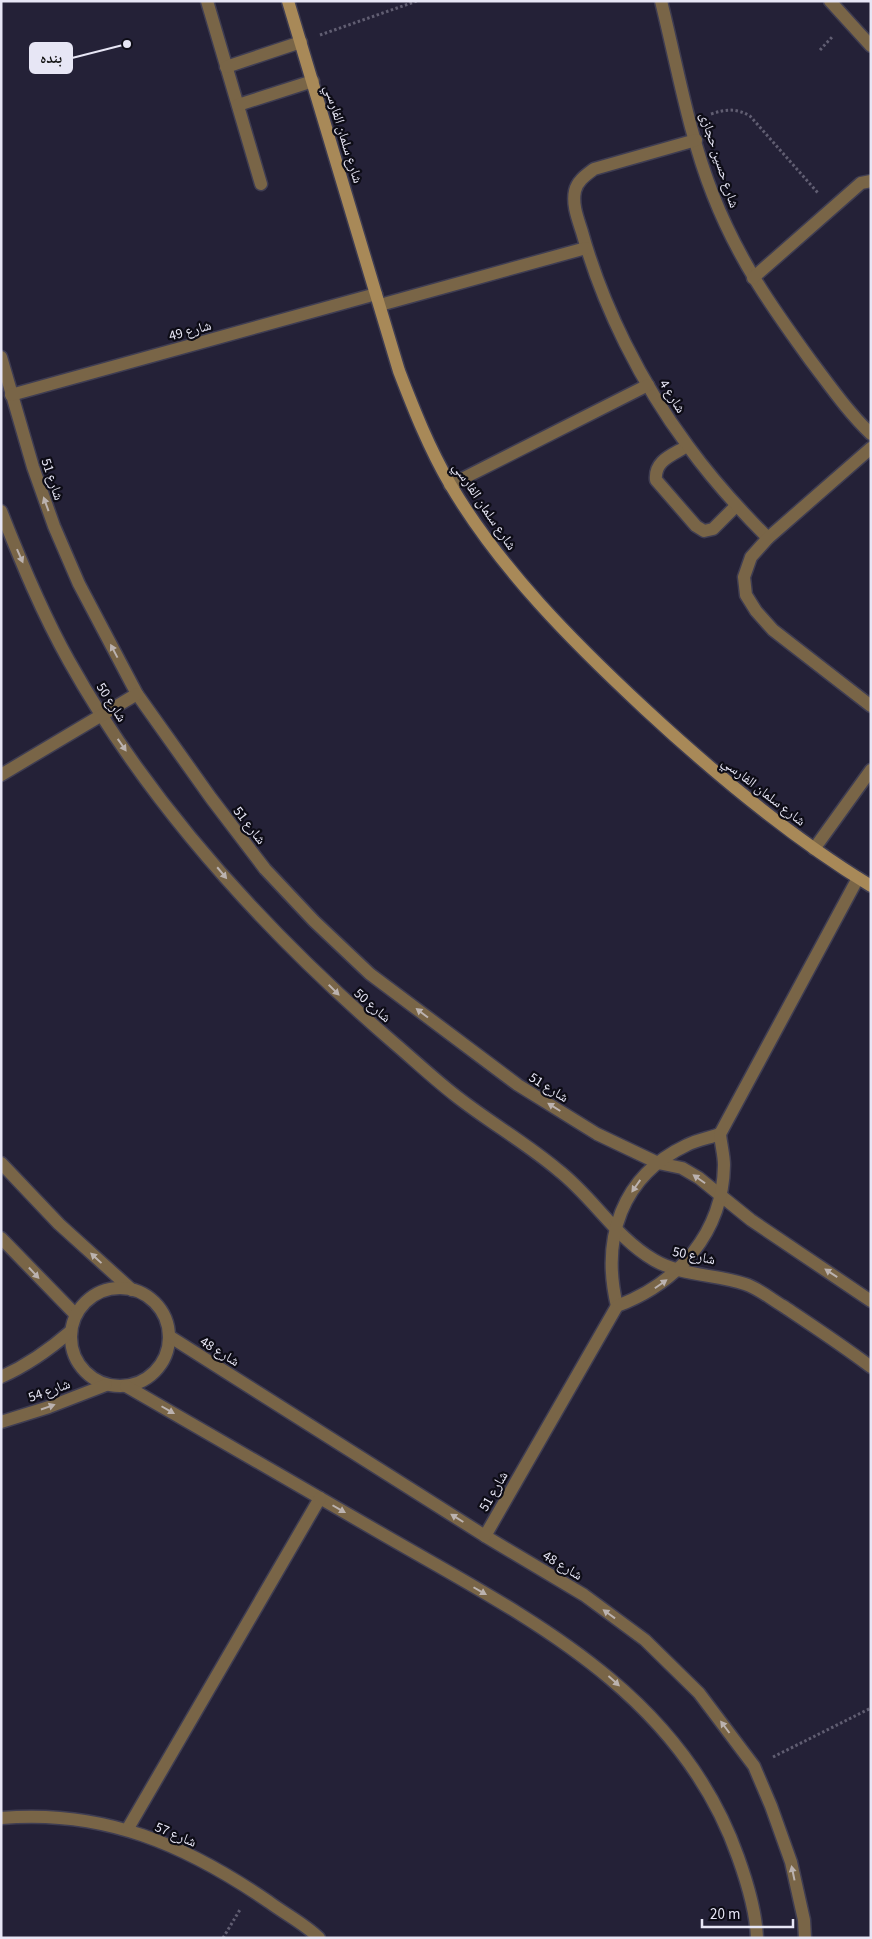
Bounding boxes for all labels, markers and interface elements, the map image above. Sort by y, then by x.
callout: بنده [30,43,72,73]
text: بنده [40,48,62,69]
street label: شارع سلمان الفارسي [318,83,368,186]
street label: شارع حسين حجازى [694,110,744,211]
street label: شارع 49 [167,316,214,346]
street label: شارع 4 [654,376,690,417]
street label: شارع 51 [36,456,69,503]
street label: شارع سلمان الفارسي [447,459,521,555]
one-way arrow [42,496,49,511]
one-way arrow [16,549,24,563]
one-way arrow [110,644,118,658]
street label: شارع 50 [91,679,131,726]
one-way arrow [117,738,127,751]
street label: شارع سلمان الفارسي [717,753,810,831]
street label: شارع 51 [228,802,270,849]
one-way arrow [217,866,228,879]
one-way arrow [328,984,340,996]
street label: شارع 50 [349,984,395,1028]
one-way arrow [415,1008,429,1018]
street label: شارع 51 [525,1068,572,1108]
one-way arrow [547,1103,561,1112]
one-way arrow [692,1174,706,1184]
one-way arrow [631,1179,641,1193]
street label: شارع 50 [671,1242,717,1270]
one-way arrow [90,1252,102,1264]
one-way arrow [29,1267,40,1280]
one-way arrow [824,1268,838,1278]
one-way arrow [654,1279,668,1289]
street label: شارع 48 [196,1332,243,1372]
street label: شارع 54 [26,1374,73,1408]
one-way arrow [41,1403,56,1411]
one-way arrow [162,1406,175,1415]
street label: شارع 51 [474,1468,513,1515]
one-way arrow [332,1505,347,1513]
one-way arrow [450,1514,464,1523]
street label: شارع 48 [539,1546,586,1586]
one-way arrow [473,1586,486,1595]
one-way arrow [603,1609,616,1619]
one-way arrow [608,1675,620,1687]
one-way arrow [720,1720,730,1734]
street label: شارع 57 [152,1817,199,1853]
one-way arrow [789,1864,797,1880]
scale bar [702,1896,793,1928]
text: 20 m [710,1904,740,1925]

